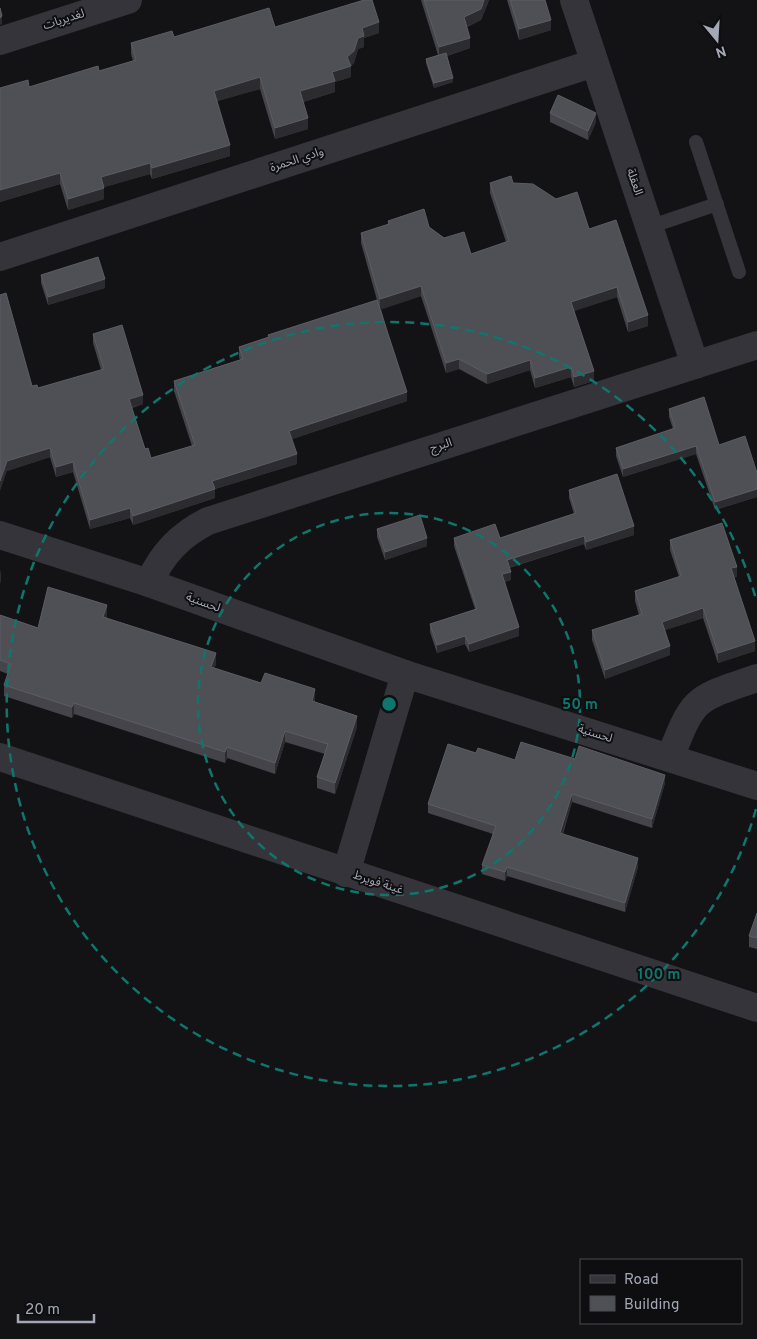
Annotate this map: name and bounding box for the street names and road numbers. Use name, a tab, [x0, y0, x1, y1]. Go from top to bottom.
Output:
street label: لغديريات	[41, 6, 87, 34]
street label: وادي الحمرة	[268, 144, 326, 177]
street label: العقلة	[622, 166, 646, 198]
street label: البرج	[428, 435, 454, 457]
street label: لحسنية	[184, 589, 222, 617]
street label: لحسنية	[576, 721, 614, 747]
street label: غينة فويرط	[351, 867, 405, 899]

